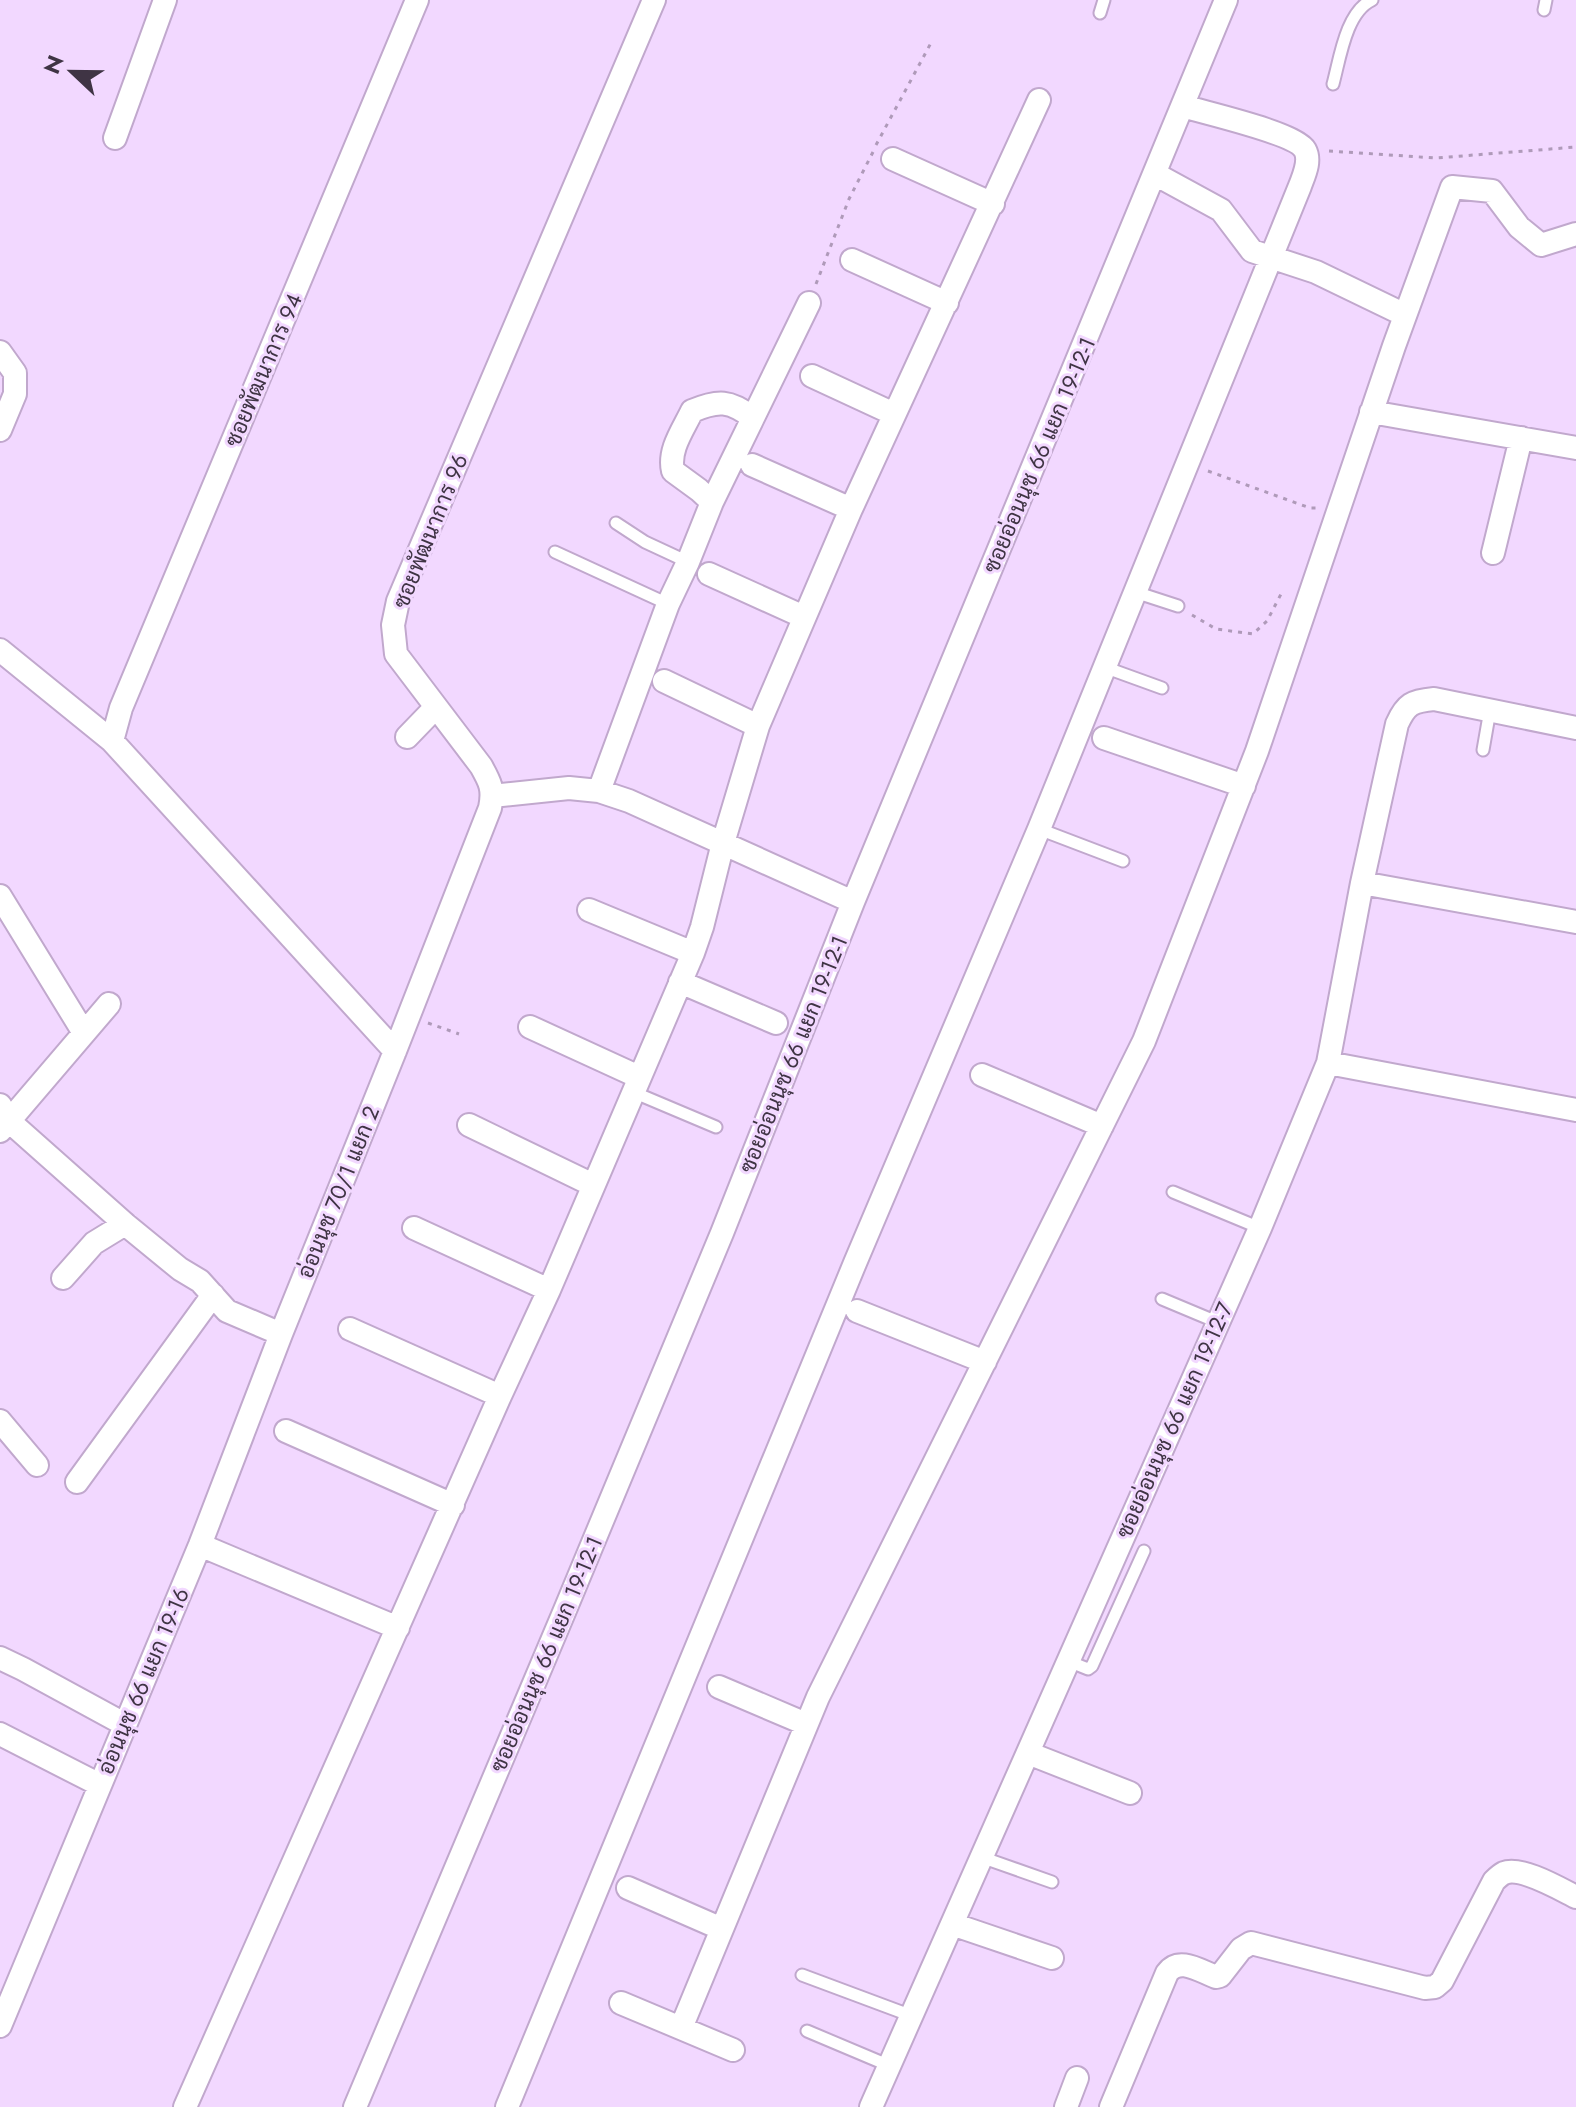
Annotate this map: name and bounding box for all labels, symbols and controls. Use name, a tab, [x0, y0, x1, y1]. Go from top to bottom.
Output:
north arrow	[32, 32, 112, 112]
text: N	[35, 50, 72, 79]
street label: ซอยพัฒนาการ 94	[216, 288, 310, 452]
street label: ซอยอ่อนนุช 66 แยก 19-12-1	[975, 332, 1103, 578]
street label: ซอยพัฒนาการ 96	[384, 449, 476, 613]
street label: ซอยอ่อนนุช 66 แยก 19-12-1	[731, 930, 855, 1178]
street label: อ่อนนุช 70/1 แยก 2	[289, 1101, 387, 1283]
street label: ซอยอ่อนนุช 66 แยก 19-12-7	[1107, 1297, 1241, 1543]
street label: ซอยอ่อนนุช 66 แยก 19-12-1	[482, 1531, 610, 1777]
street label: อ่อนนุช 66 แยก 19-16	[89, 1583, 197, 1779]

